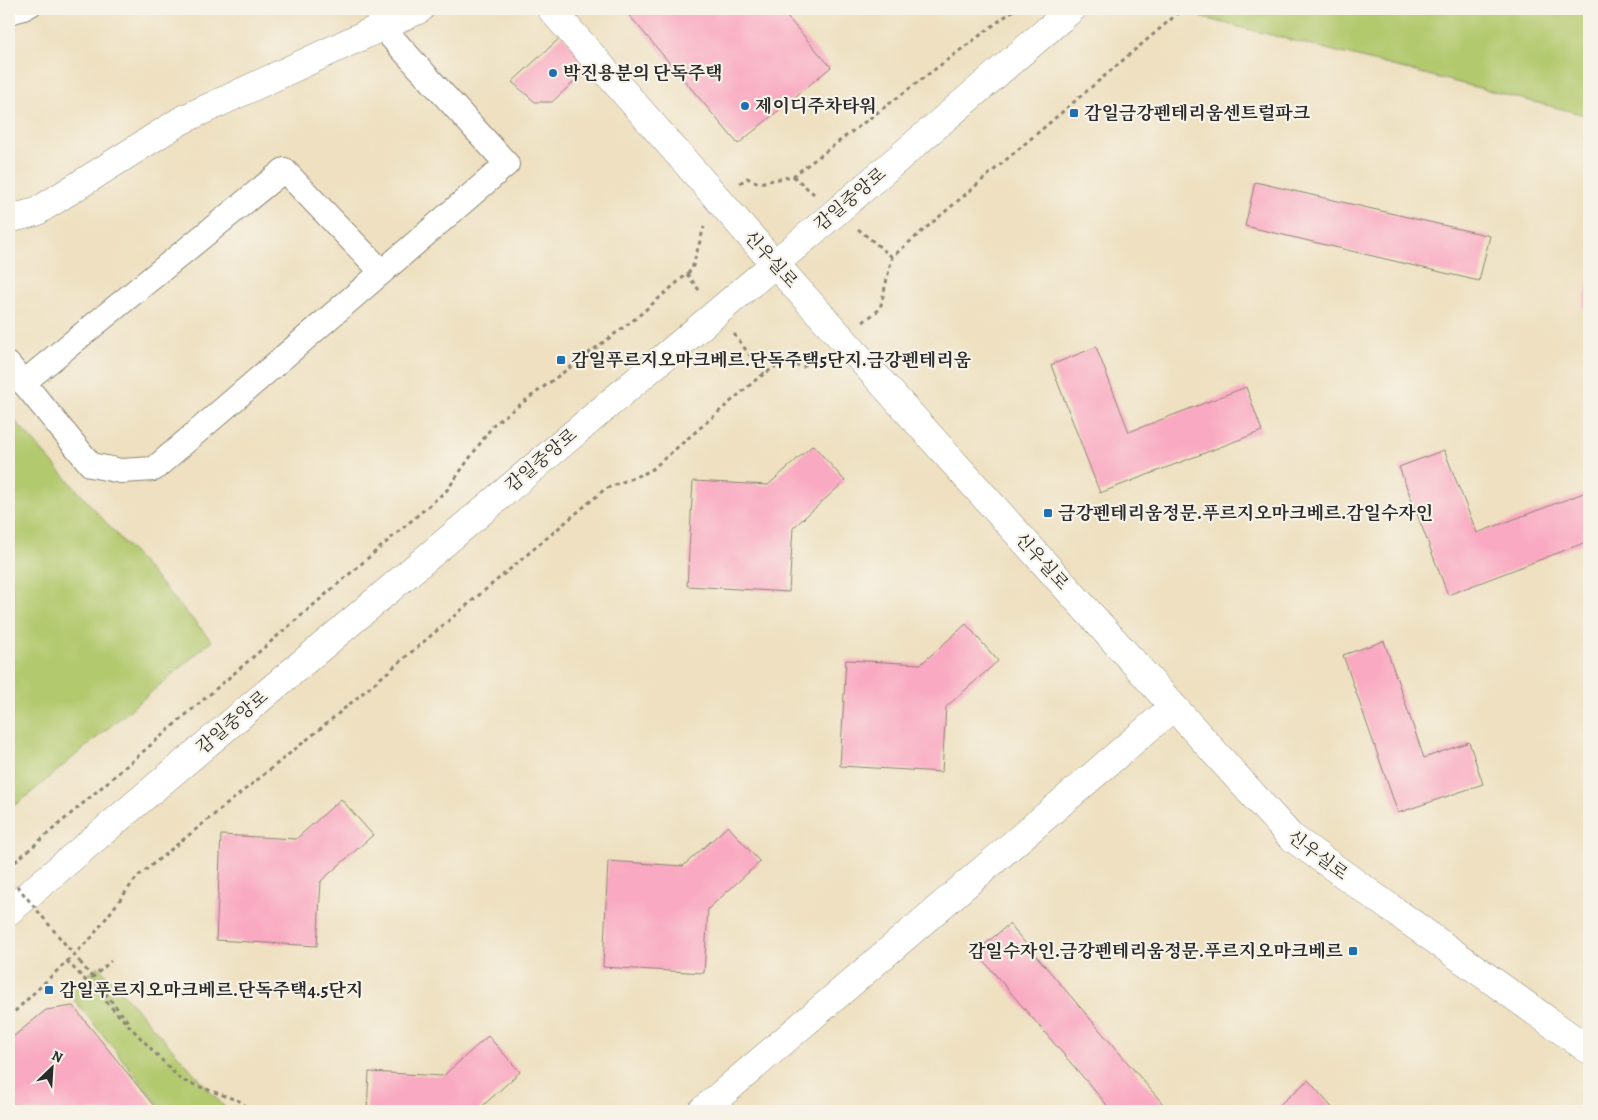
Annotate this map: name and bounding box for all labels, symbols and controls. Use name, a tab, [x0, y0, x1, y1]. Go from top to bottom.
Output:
place label: 박진용분의 단독주택	[563, 61, 723, 85]
marker: 박진용분의 단독주택	[547, 67, 559, 79]
place label: 제이디주차타워	[755, 94, 877, 118]
marker: 제이디주차타워	[739, 100, 751, 112]
place label: 감일금강펜테리움센트럴파크	[1084, 101, 1311, 125]
marker: 감일금강펜테리움센트럴파크	[1068, 107, 1080, 119]
street label: 감일중앙로	[809, 162, 891, 236]
street label: 신우실로	[739, 225, 803, 293]
place label: 감일푸르지오마크베르.단독주택5단지.금강펜테리움	[571, 348, 972, 372]
marker: 감일푸르지오마크베르.단독주택5단지.금강펜테리움	[555, 354, 567, 366]
street label: 감일중앙로	[500, 423, 582, 497]
place label: 금강펜테리움정문.푸르지오마크베르.감일수자인	[1058, 501, 1433, 525]
marker: 금강펜테리움정문.푸르지오마크베르.감일수자인	[1042, 507, 1054, 519]
street label: 신우실로	[1010, 527, 1074, 595]
street label: 감일중앙로	[191, 685, 273, 759]
street label: 신우실로	[1283, 824, 1353, 886]
place label: 감일수자인.금강펜테리움정문.푸르지오마크베르	[968, 939, 1344, 963]
marker: 감일수자인.금강펜테리움정문.푸르지오마크베르	[1347, 945, 1359, 957]
place label: 감일푸르지오마크베르.단독주택4.5단지	[59, 978, 363, 1002]
marker: 감일푸르지오마크베르.단독주택4.5단지	[43, 984, 55, 996]
north arrow	[28, 1042, 78, 1092]
text: N	[49, 1046, 66, 1067]

